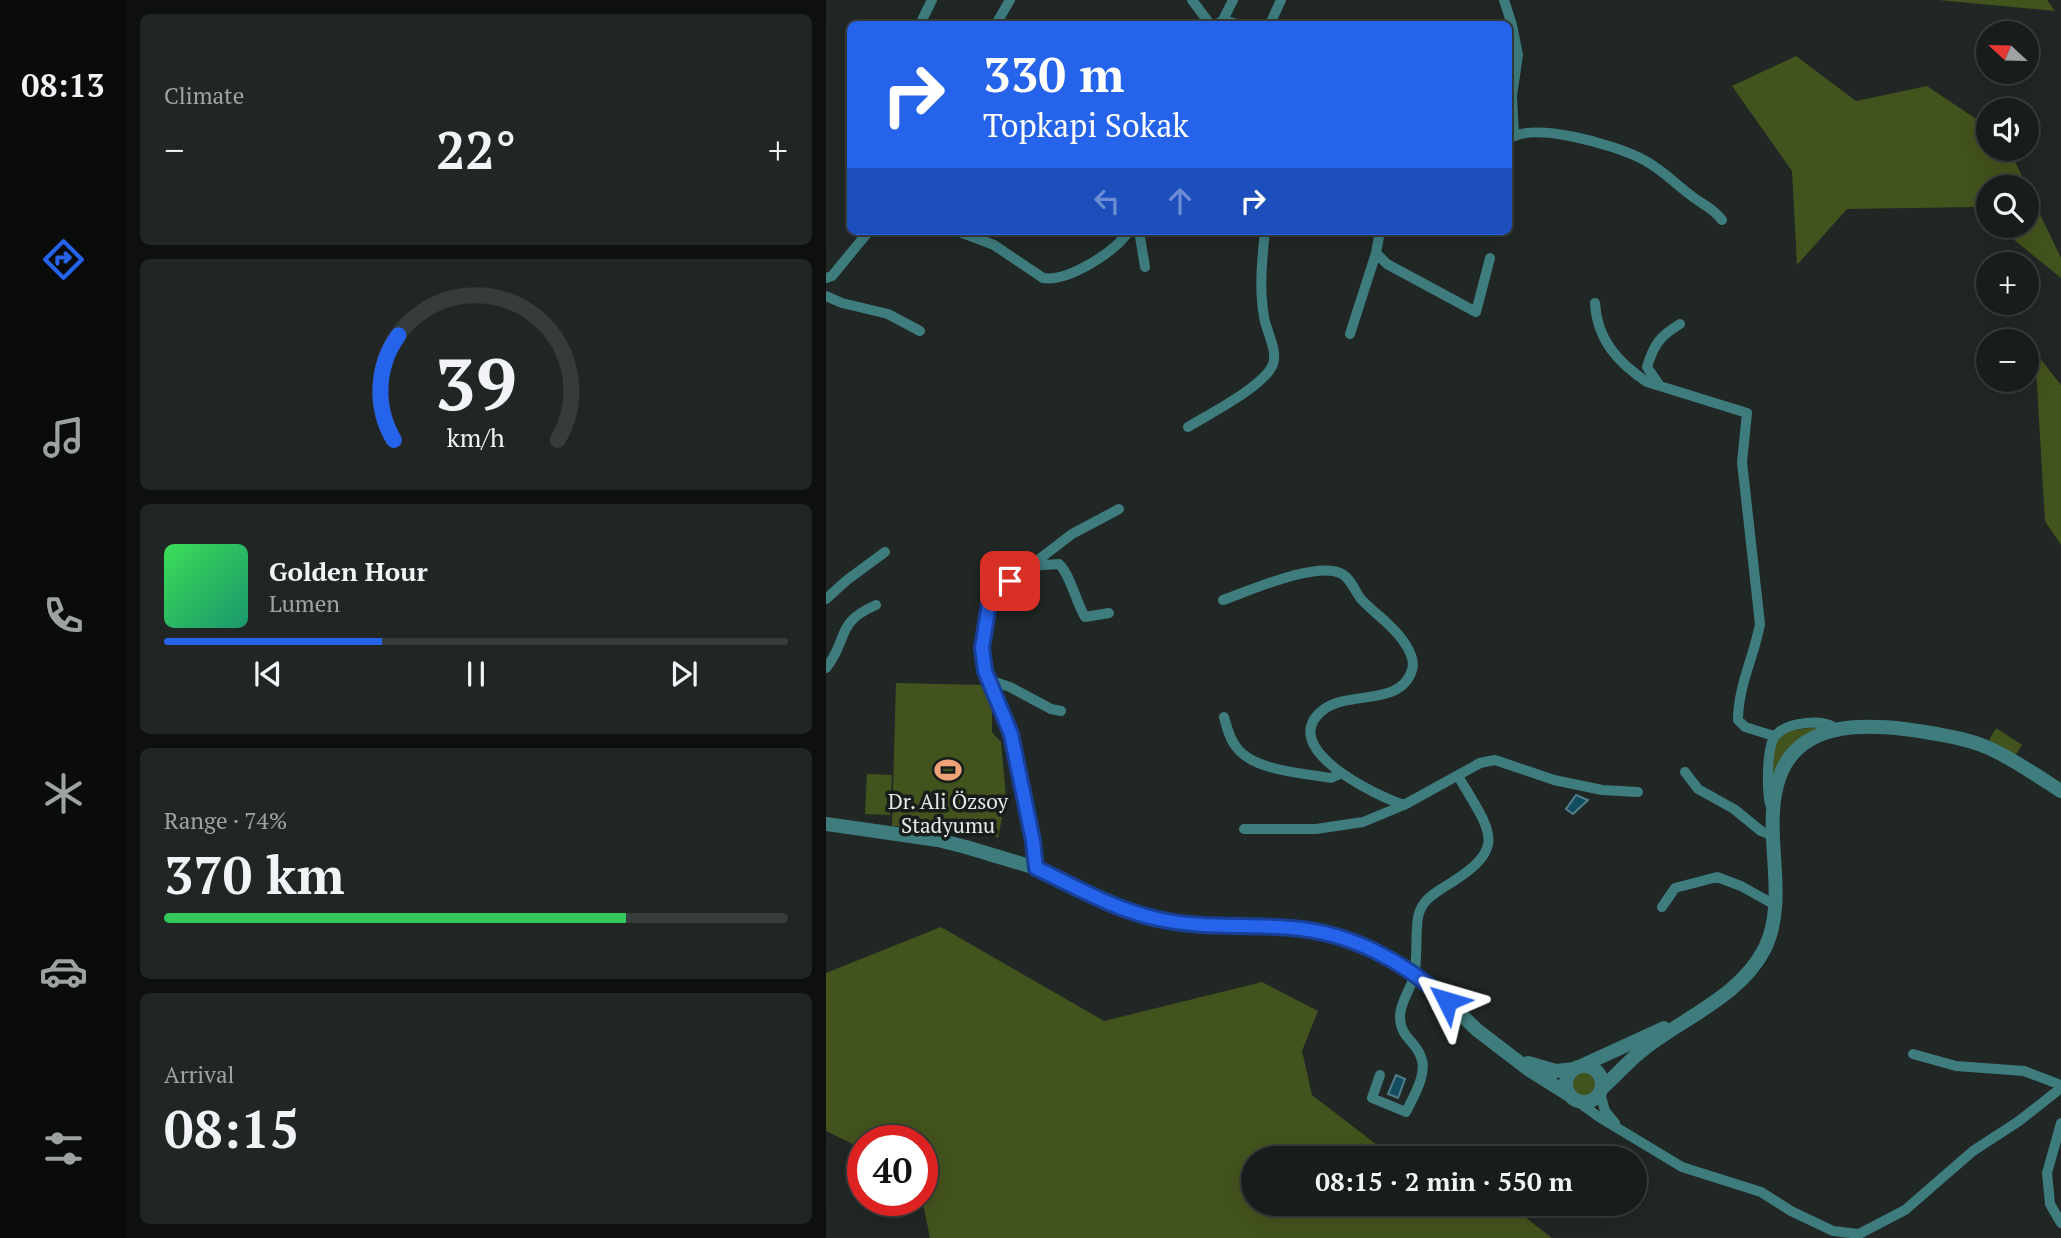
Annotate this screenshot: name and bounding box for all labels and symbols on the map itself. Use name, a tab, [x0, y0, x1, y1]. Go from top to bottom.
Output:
north arrow	[1976, 21, 2039, 84]
pin	[980, 551, 1040, 611]
sports icon: Dr. Ali Özsoy Stadyumu	[933, 755, 963, 785]
place label: Dr. Ali Özsoy Stadyumu	[888, 787, 1009, 839]
position arrow	[1410, 964, 1484, 1038]
speed limit sign: 40	[847, 1125, 938, 1216]

